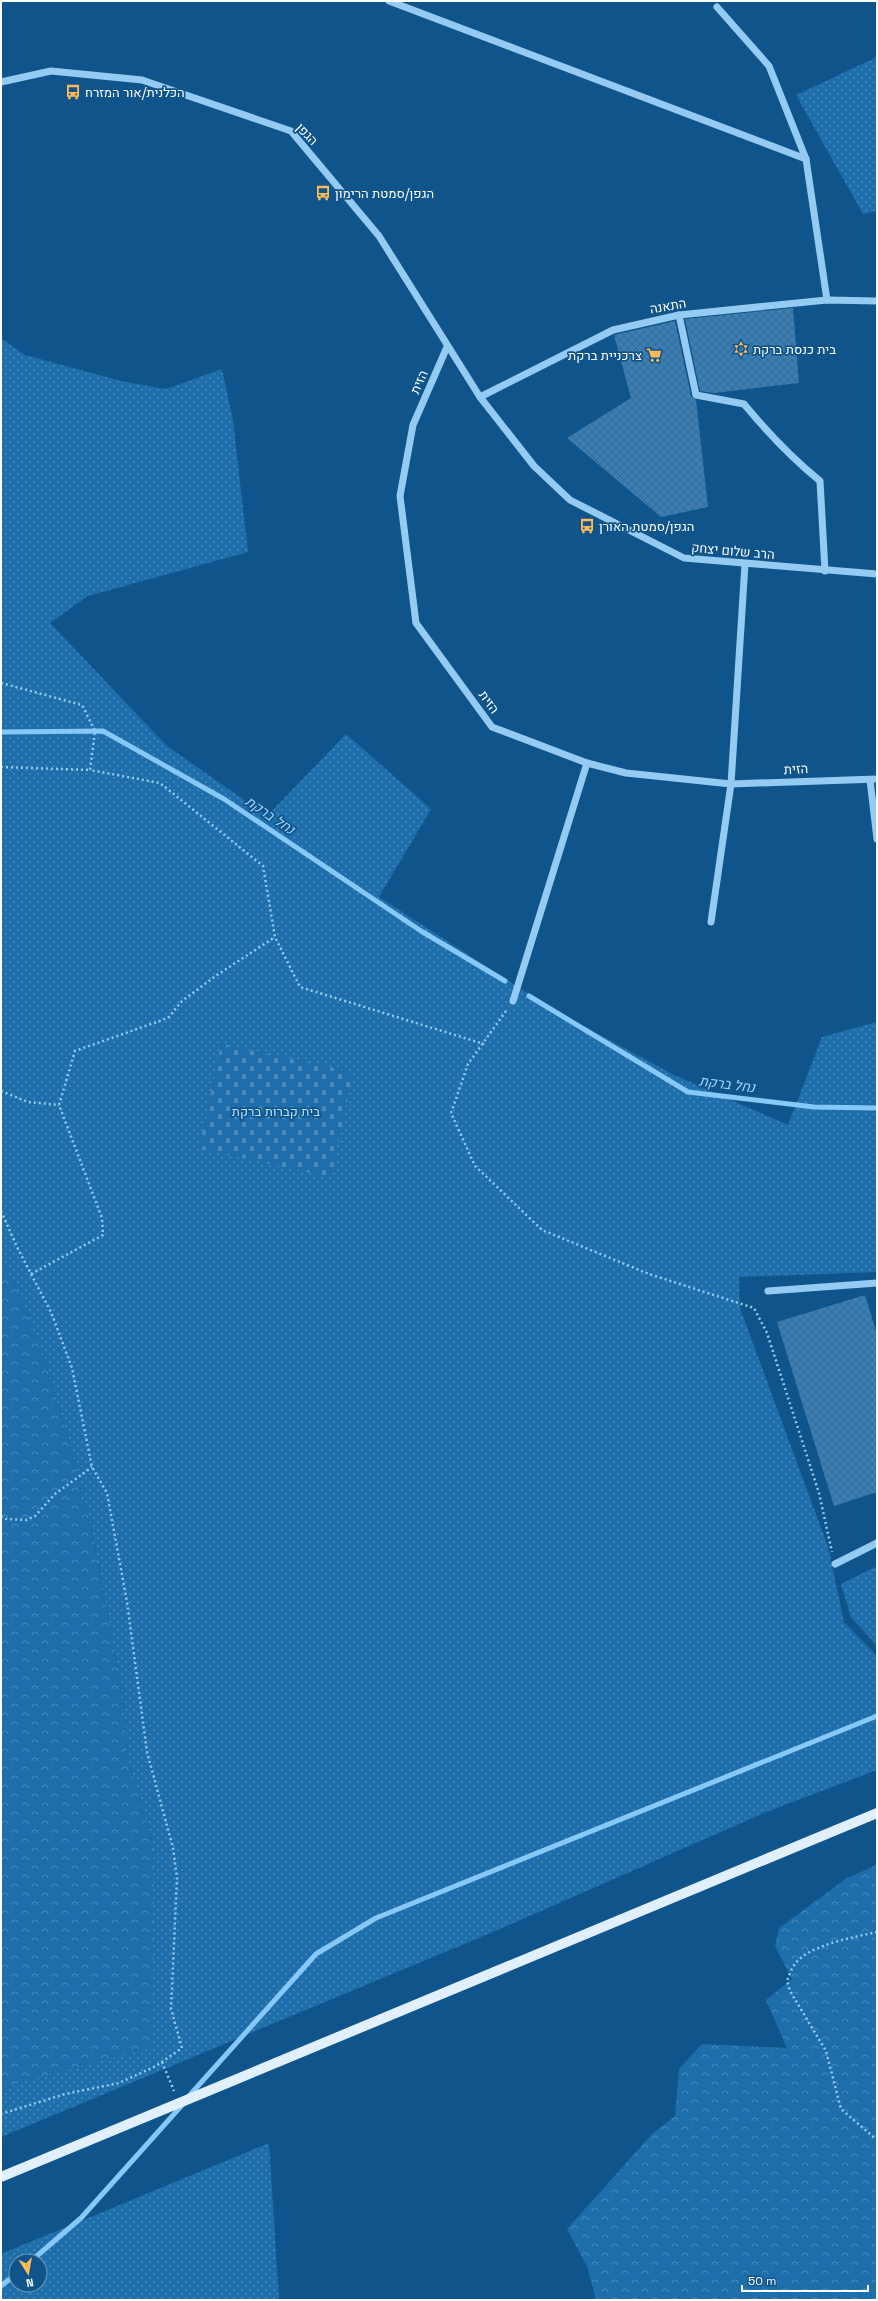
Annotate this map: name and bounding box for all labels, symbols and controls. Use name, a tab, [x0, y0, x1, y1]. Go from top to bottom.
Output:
bus stop icon: הכלנית/אור המזרח	[64, 83, 82, 101]
place label: הכלנית/אור המזרח	[85, 84, 185, 101]
street label: הגפן	[292, 119, 322, 149]
bus stop icon: הגפן/סמטת הרימון	[314, 184, 332, 202]
place label: הגפן/סמטת הרימון	[335, 185, 434, 202]
street label: התאנה	[649, 294, 687, 318]
synagogue icon: בית כנסת ברקת	[732, 340, 750, 358]
place label: בית כנסת ברקת	[753, 341, 836, 358]
supermarket icon: צרכניית ברקת	[645, 346, 663, 364]
place label: צרכניית ברקת	[568, 347, 642, 364]
street label: הזית	[406, 367, 432, 397]
bus stop icon: הגפן/סמטת האורן	[578, 517, 596, 535]
place label: הגפן/סמטת האורן	[599, 518, 694, 535]
street label: הרב שלום יצחק	[691, 539, 775, 563]
street label: הזית	[475, 687, 503, 717]
street label: הזית	[783, 760, 809, 778]
water label: נחל ברקת	[242, 792, 299, 839]
water label: נחל ברקת	[698, 1072, 757, 1096]
park label: בית קברות ברקת	[232, 1103, 320, 1120]
north arrow	[8, 2253, 48, 2293]
scale bar	[742, 2267, 868, 2293]
text: 50 m	[748, 2273, 776, 2289]
text: N	[25, 2275, 35, 2290]

